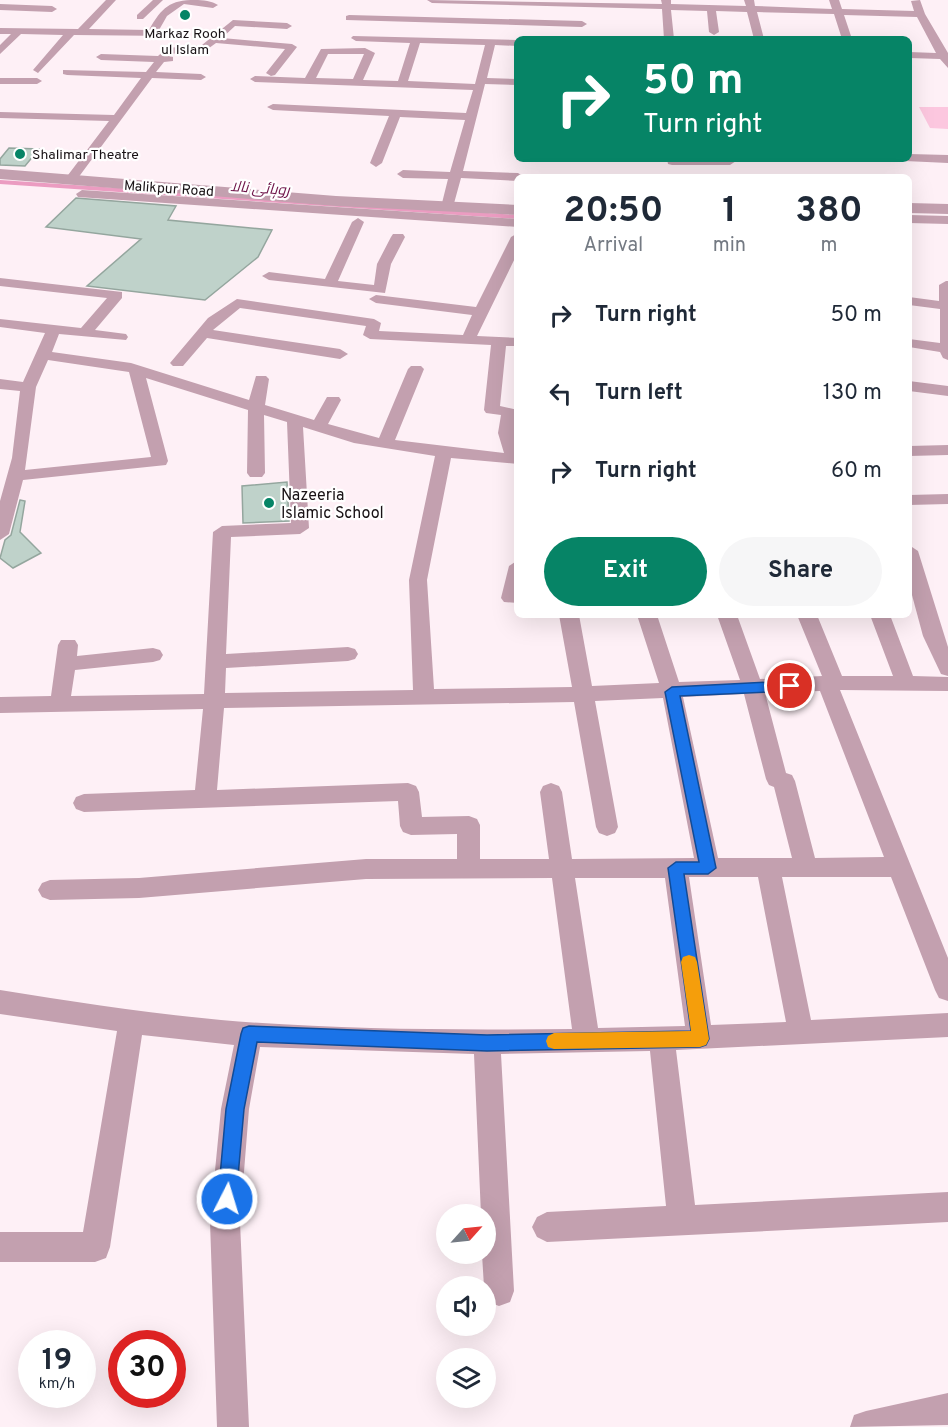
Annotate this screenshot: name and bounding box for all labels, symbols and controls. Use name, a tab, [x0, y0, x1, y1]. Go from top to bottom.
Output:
marker: Markaz Rooh ul Islam	[178, 8, 192, 22]
place label: Markaz Rooh ul Islam	[144, 26, 226, 59]
text: 50 m	[643, 56, 744, 109]
icon: right	[544, 60, 622, 138]
text: Turn right	[643, 108, 762, 142]
marker: Shalimar Theatre	[13, 147, 27, 161]
place label: Shalimar Theatre	[32, 147, 139, 164]
street label: Malikpur Road	[123, 178, 214, 201]
water label: روہائی نالا	[230, 178, 291, 201]
text: 20:50	[563, 189, 663, 235]
text: 1	[722, 189, 737, 235]
text: 380	[795, 189, 863, 235]
text: Arrival	[584, 233, 643, 259]
text: min	[713, 233, 746, 259]
text: m	[820, 233, 837, 259]
icon: right	[544, 299, 577, 332]
text: Turn right	[595, 302, 697, 329]
text: 50 m	[830, 302, 882, 329]
icon: left	[544, 377, 577, 410]
text: Turn left	[595, 380, 683, 407]
text: 130 m	[823, 380, 882, 407]
icon: right	[544, 455, 577, 488]
text: Turn right	[595, 458, 697, 485]
text: 60 m	[831, 458, 882, 485]
place label: Nazeeria Islamic School	[281, 486, 384, 524]
marker: Nazeeria Islamic School	[262, 496, 276, 510]
button: Exit	[544, 537, 707, 606]
button: Share	[719, 537, 882, 606]
pin	[764, 660, 815, 711]
icon: arrive	[773, 669, 806, 702]
position arrow	[195, 1167, 259, 1231]
north arrow	[436, 1204, 496, 1264]
map controls	[436, 1204, 496, 1408]
button: sound	[436, 1276, 496, 1336]
speed limit sign: 30	[108, 1330, 186, 1408]
text: 19	[42, 1343, 72, 1380]
button: layers	[436, 1348, 496, 1408]
text: km/h	[39, 1375, 75, 1394]

